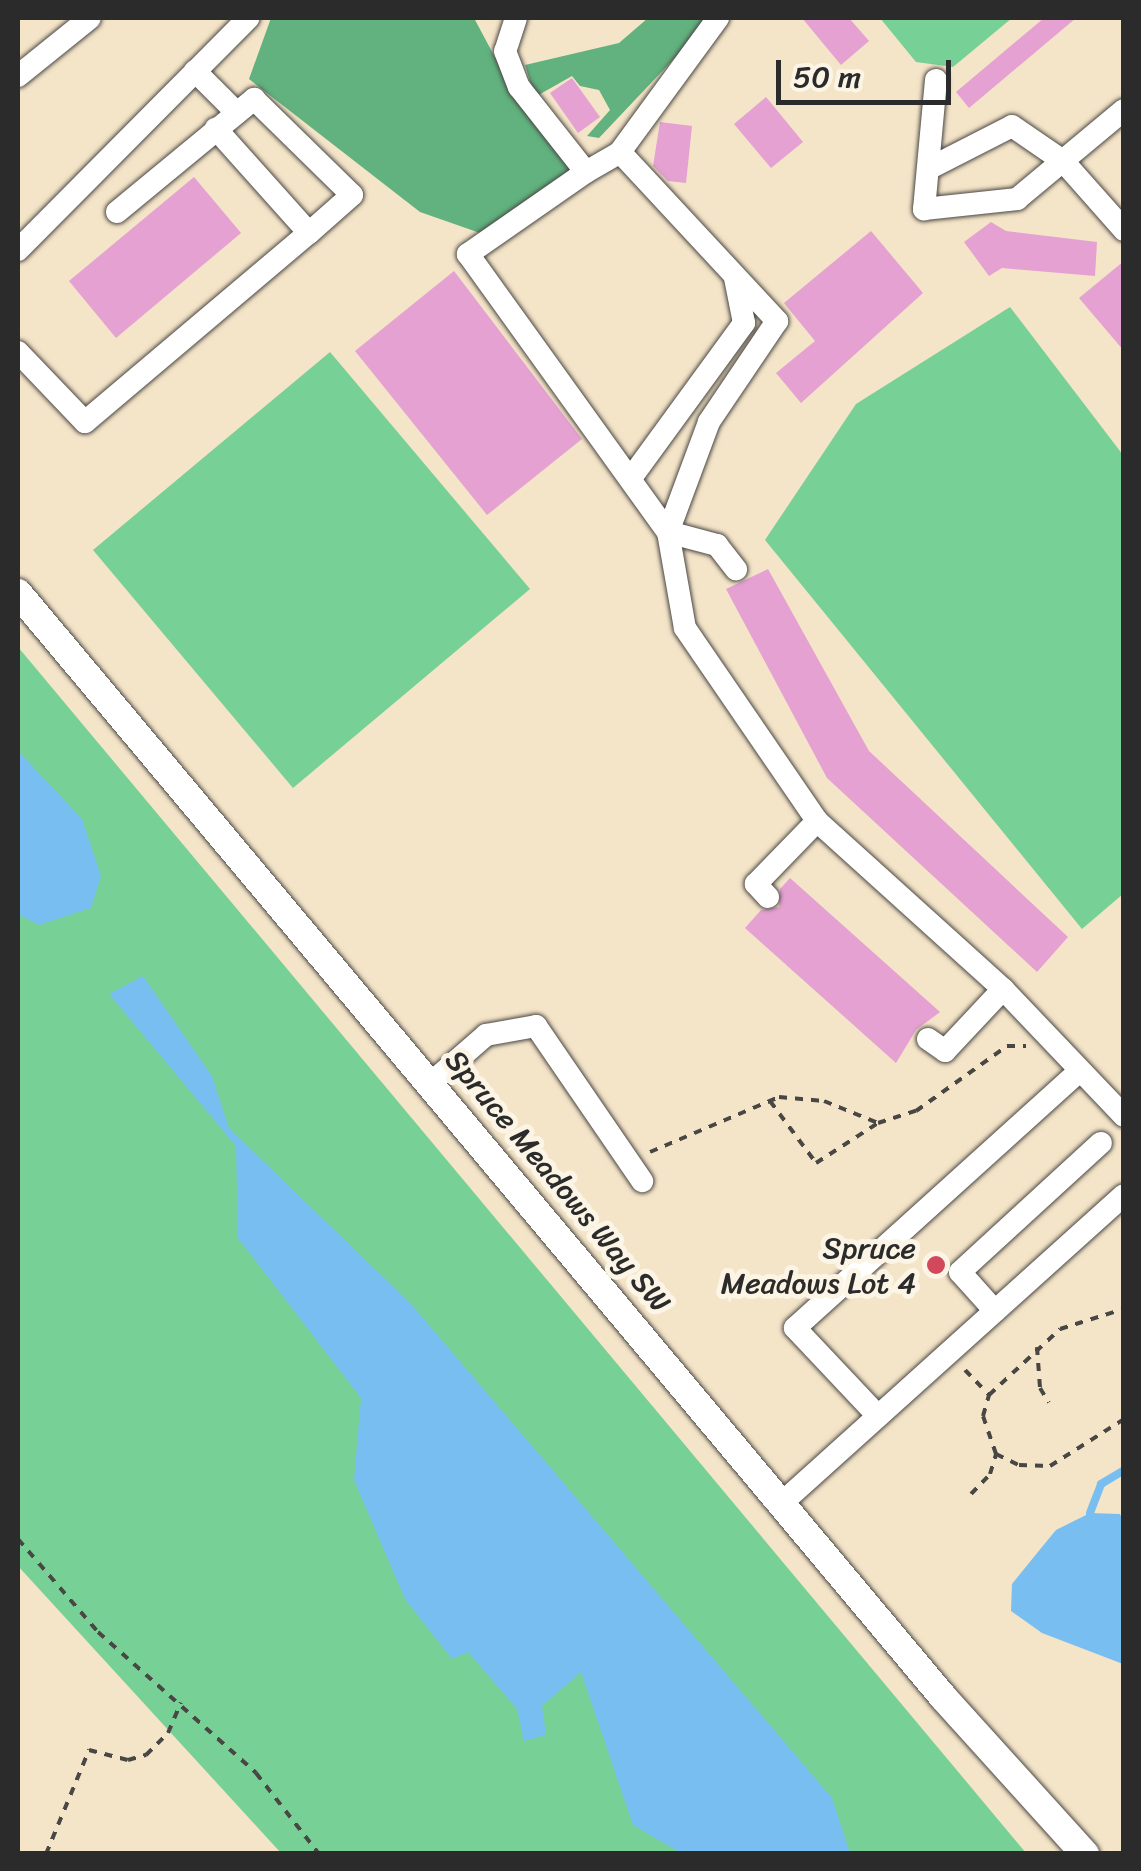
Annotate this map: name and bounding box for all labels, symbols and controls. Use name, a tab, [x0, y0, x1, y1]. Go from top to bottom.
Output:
scale bar	[781, 40, 956, 102]
text: 50 m	[793, 50, 861, 104]
street label: Spruce Meadows Way SW	[438, 1042, 678, 1320]
place label: Spruce Meadows Lot 4	[721, 1230, 916, 1300]
marker: Spruce Meadows Lot 4	[925, 1254, 947, 1276]

